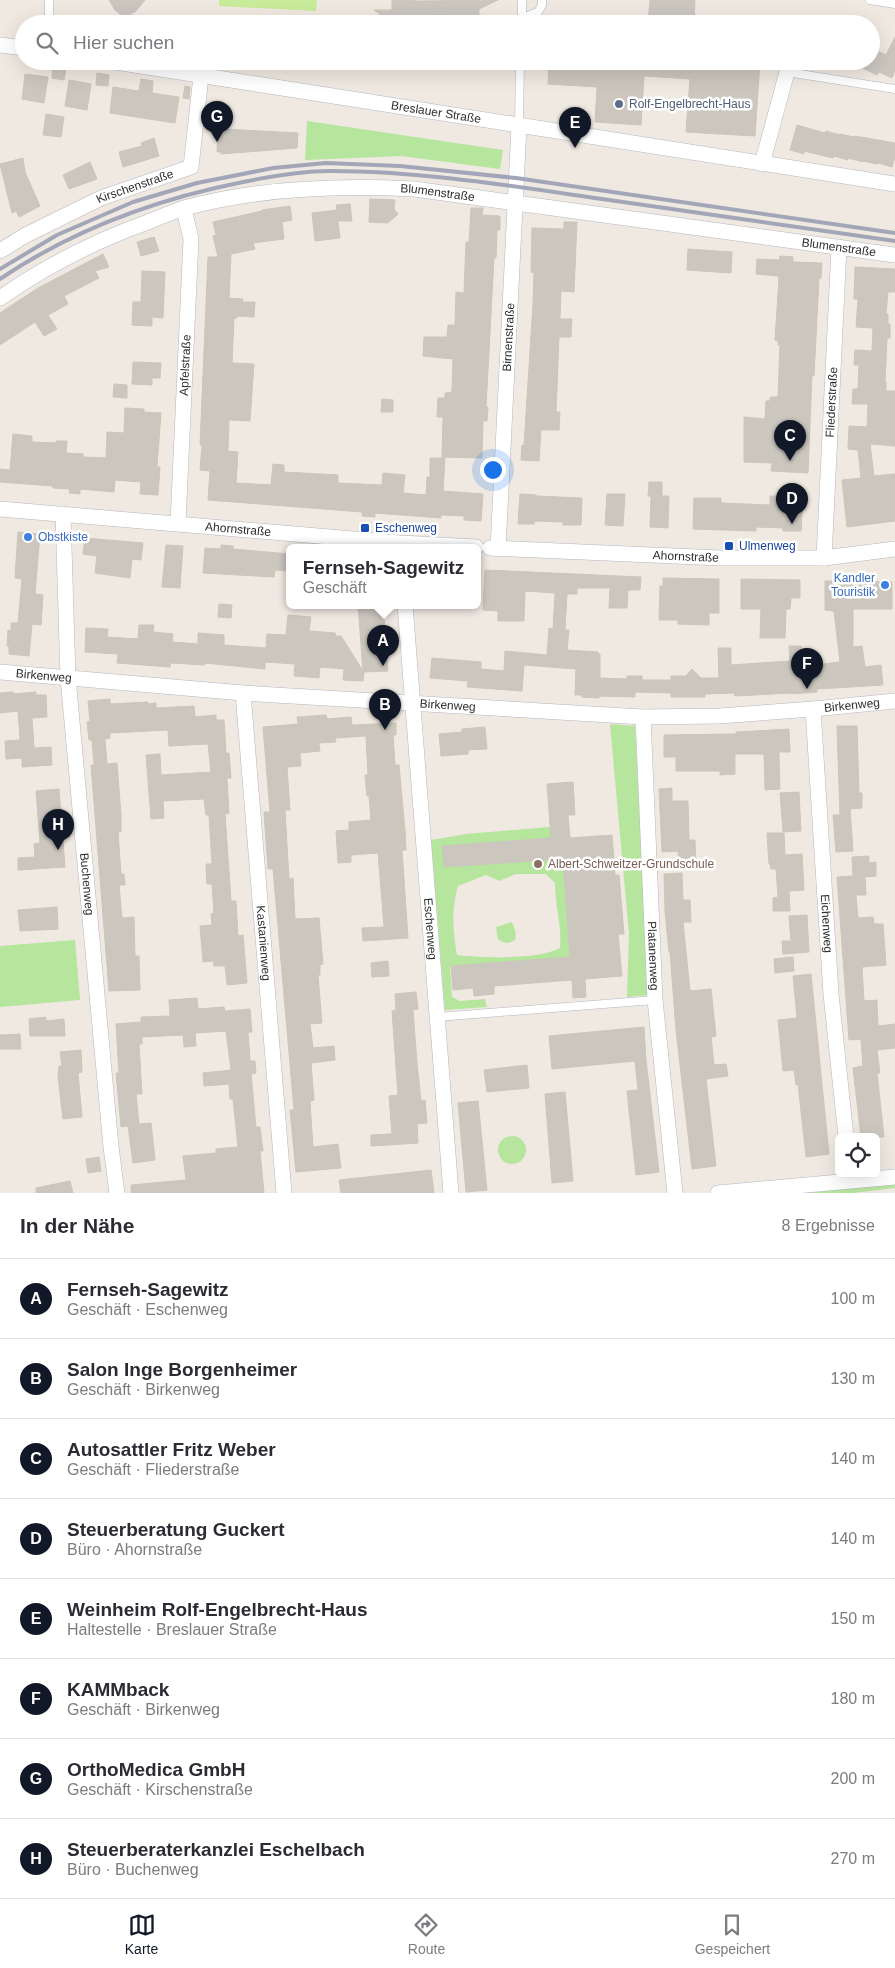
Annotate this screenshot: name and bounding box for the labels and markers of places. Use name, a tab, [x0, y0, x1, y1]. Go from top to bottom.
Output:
place label: Rolf-Engelbrecht-Haus	[629, 97, 750, 111]
marker: Rolf-Engelbrecht-Haus	[613, 98, 625, 110]
pin: G	[201, 101, 233, 142]
pin: E	[559, 107, 591, 148]
pin: C	[774, 420, 806, 461]
pin: D	[776, 483, 808, 524]
place label: Eschenweg	[375, 521, 437, 535]
marker: Eschenweg	[359, 522, 371, 534]
place label: Obstkiste	[38, 530, 88, 544]
marker: Obstkiste	[22, 531, 34, 543]
place label: Ulmenweg	[739, 539, 796, 553]
marker: Ulmenweg	[723, 540, 735, 552]
place label: Kandler Touristik	[831, 571, 876, 599]
marker: Kandler Touristik	[879, 579, 891, 591]
pin: A	[367, 625, 399, 666]
pin: F	[791, 648, 823, 689]
pin: B	[369, 689, 401, 730]
pin: H	[42, 809, 74, 850]
place label: Albert-Schweitzer-Grundschule	[548, 857, 714, 871]
marker: Albert-Schweitzer-Grundschule	[532, 858, 544, 870]

